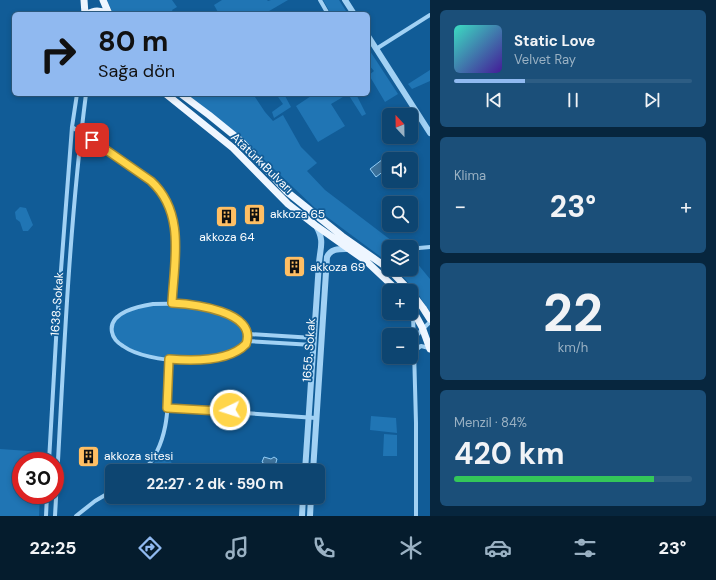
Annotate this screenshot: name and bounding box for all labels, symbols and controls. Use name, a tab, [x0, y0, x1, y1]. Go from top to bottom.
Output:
text: 80 m	[98, 23, 168, 60]
icon: right	[32, 28, 84, 80]
text: Static Love	[514, 31, 595, 51]
text: Velvet Ray	[514, 51, 576, 68]
text: Sağa dön	[98, 59, 175, 83]
icon: previous	[483, 89, 505, 111]
icon: pause	[562, 89, 584, 111]
icon: next	[641, 89, 663, 111]
north arrow	[382, 108, 418, 144]
map controls	[382, 108, 418, 364]
pin	[75, 123, 109, 157]
icon: arrive	[81, 129, 103, 151]
street label: Atatürk Bulvarı	[228, 129, 296, 197]
button: sound	[382, 152, 418, 188]
text: Klima	[454, 167, 486, 184]
text: 23°	[550, 187, 596, 226]
text: −	[454, 192, 466, 221]
text: +	[680, 192, 692, 221]
button: search	[382, 196, 418, 232]
building icon: akkoza 65	[241, 201, 267, 227]
building icon: akkoza 64	[214, 203, 240, 229]
place label: akkoza 65	[270, 206, 325, 222]
place label: akkoza 64	[199, 229, 255, 245]
button: layers	[382, 240, 418, 276]
building icon: akkoza 69	[281, 254, 307, 280]
place label: akkoza 69	[310, 259, 365, 275]
street label: 1638. Sokak	[47, 272, 67, 336]
text: 22	[543, 279, 603, 347]
button: +	[382, 284, 418, 320]
street label: 1655. Sokak	[299, 318, 319, 382]
button: −	[382, 328, 418, 364]
text: km/h	[558, 339, 588, 356]
position arrow	[209, 389, 251, 431]
text: Menzil · 84%	[454, 414, 527, 431]
text: 420 km	[454, 434, 564, 473]
building icon: akkoza sitesi	[75, 443, 101, 469]
place label: akkoza sitesi	[104, 448, 173, 464]
speed limit sign: 30	[12, 452, 64, 504]
text: 22:27 · 2 dk · 590 m	[147, 474, 283, 494]
icon: directions	[136, 534, 164, 562]
icon: music	[223, 534, 251, 562]
icon: phone	[310, 534, 338, 562]
icon: climate	[397, 534, 425, 562]
icon: car	[484, 534, 512, 562]
icon: filters	[571, 534, 599, 562]
text: 22:25	[30, 536, 77, 560]
text: 23°	[659, 536, 686, 560]

